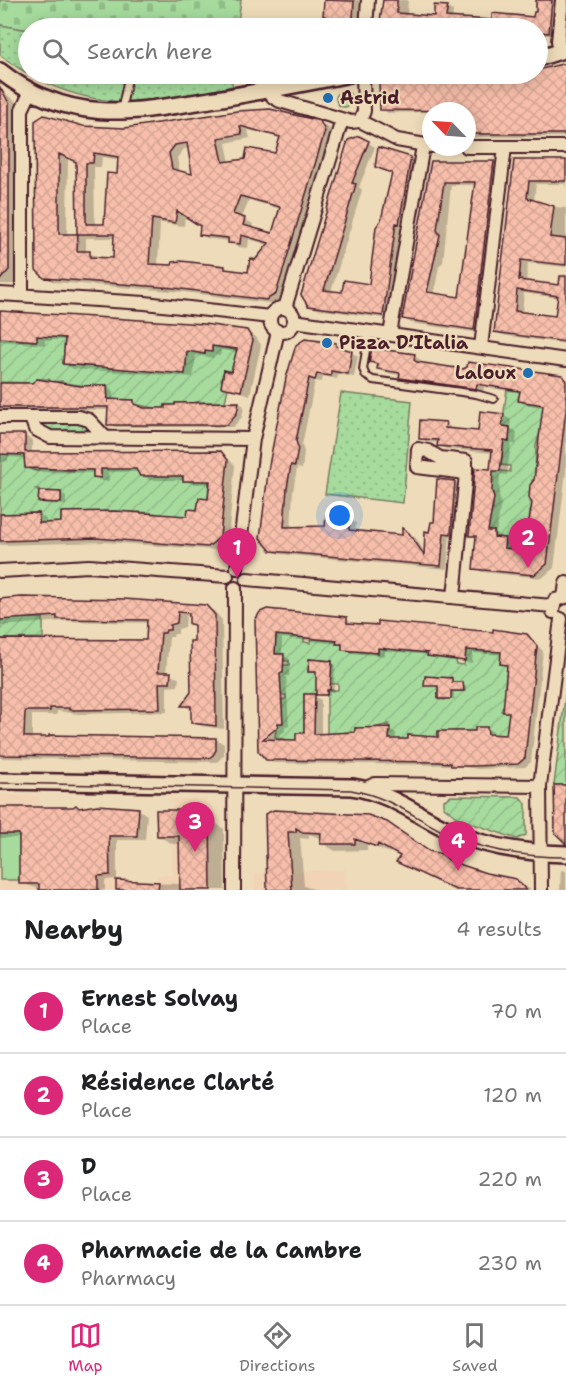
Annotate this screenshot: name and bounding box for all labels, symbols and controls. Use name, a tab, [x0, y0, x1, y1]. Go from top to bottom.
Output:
search box	[18, 18, 548, 84]
icon: search	[39, 35, 72, 68]
text: Search here	[87, 37, 213, 66]
place label: Astrid	[340, 86, 400, 110]
marker: Astrid	[321, 91, 335, 105]
north arrow	[422, 102, 476, 156]
place label: Pizza D’Italia	[339, 331, 469, 355]
marker: Pizza D’Italia	[320, 336, 334, 350]
place label: Laloux	[455, 361, 516, 385]
marker: Laloux	[521, 366, 535, 380]
your location	[325, 501, 354, 530]
pin: 2	[508, 518, 548, 568]
pin: 1	[218, 528, 256, 578]
pin: 3	[176, 802, 214, 852]
pin: 4	[438, 822, 478, 871]
text: Nearby	[24, 912, 123, 947]
text: 4 results	[456, 916, 542, 942]
text: Ernest Solvay	[81, 984, 238, 1013]
text: 1	[39, 998, 48, 1024]
text: 70 m	[490, 998, 542, 1024]
text: Place	[81, 1013, 132, 1039]
text: Résidence Clarté	[81, 1068, 274, 1097]
text: 2	[37, 1082, 51, 1108]
text: 120 m	[483, 1082, 542, 1108]
text: Place	[81, 1097, 132, 1123]
text: D	[81, 1152, 97, 1181]
text: 3	[37, 1166, 51, 1192]
text: 220 m	[478, 1166, 542, 1192]
text: Place	[81, 1181, 132, 1207]
text: Pharmacie de la Cambre	[81, 1236, 362, 1265]
text: 4	[37, 1250, 51, 1276]
text: 230 m	[477, 1250, 542, 1276]
text: Pharmacy	[81, 1265, 176, 1291]
tab: Map	[68, 1319, 103, 1376]
tab: Directions	[239, 1319, 316, 1376]
tab: Saved	[452, 1319, 498, 1376]

